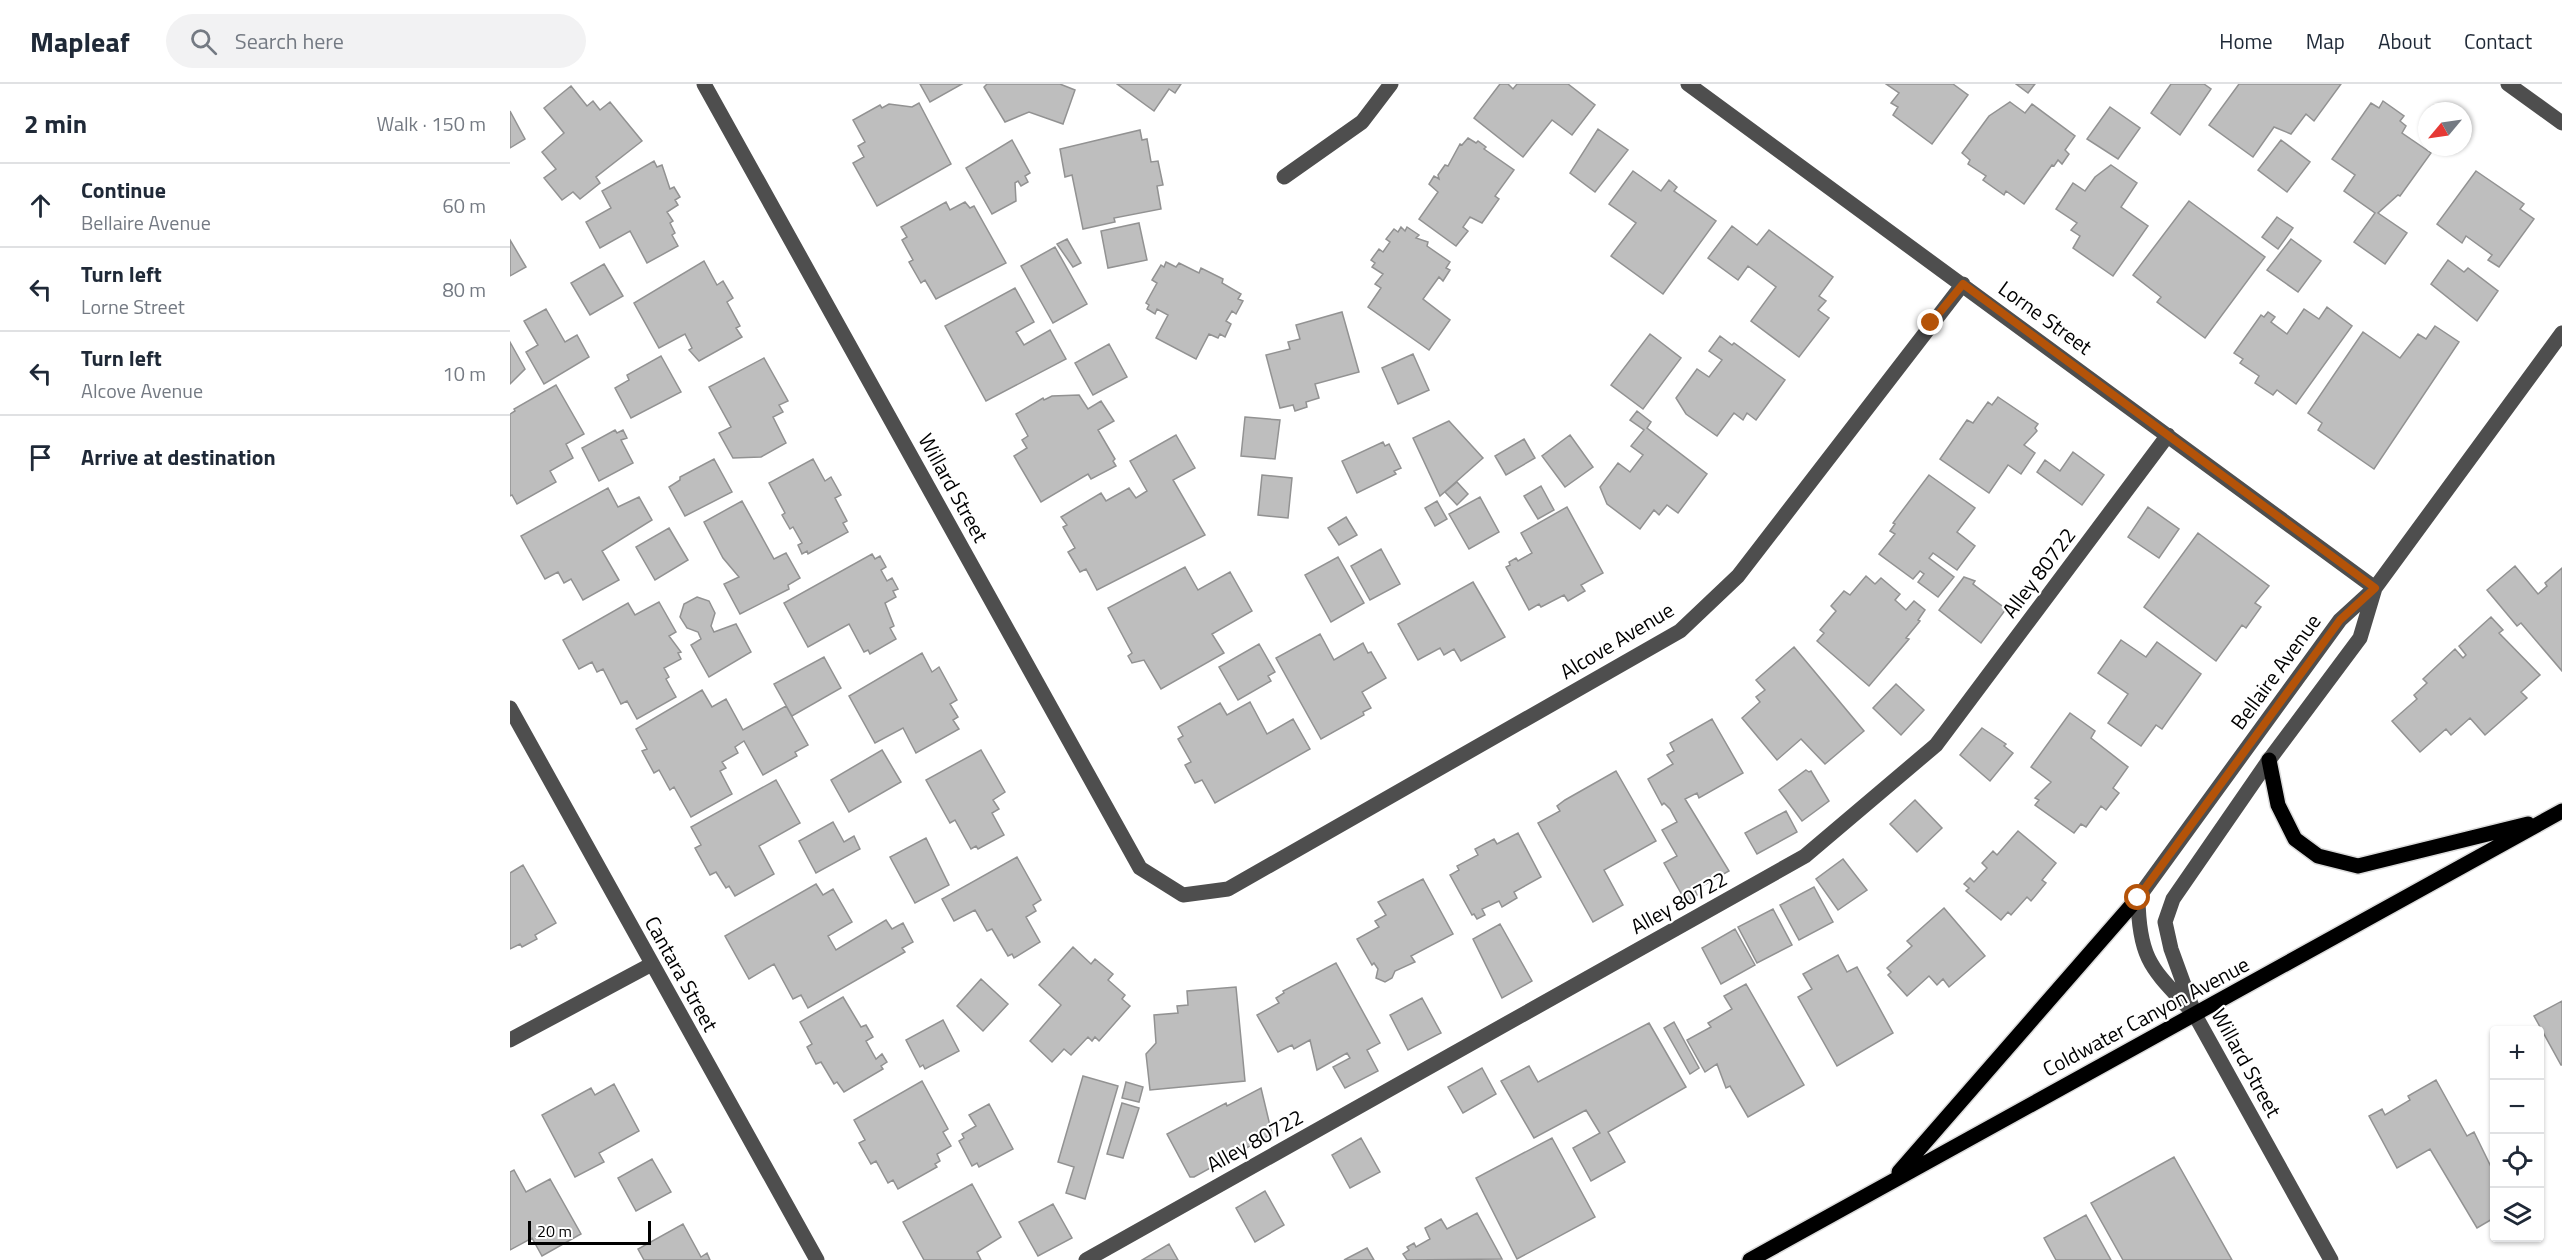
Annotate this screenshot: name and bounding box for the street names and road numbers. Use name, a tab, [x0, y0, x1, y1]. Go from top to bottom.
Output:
street label: Lorne Street	[1992, 272, 2100, 363]
street label: Willard Street	[911, 427, 997, 548]
street label: Alley 80722	[1993, 520, 2083, 624]
street label: Alcove Avenue	[1553, 593, 1680, 687]
street label: Bellaire Avenue	[2222, 607, 2328, 736]
street label: Alley 80722	[1624, 862, 1733, 942]
street label: Cantara Street	[637, 910, 727, 1038]
street label: Coldwater Canyon Avenue	[2036, 948, 2255, 1084]
street label: Willard Street	[2204, 1002, 2290, 1123]
street label: Alley 80722	[1200, 1100, 1309, 1180]

